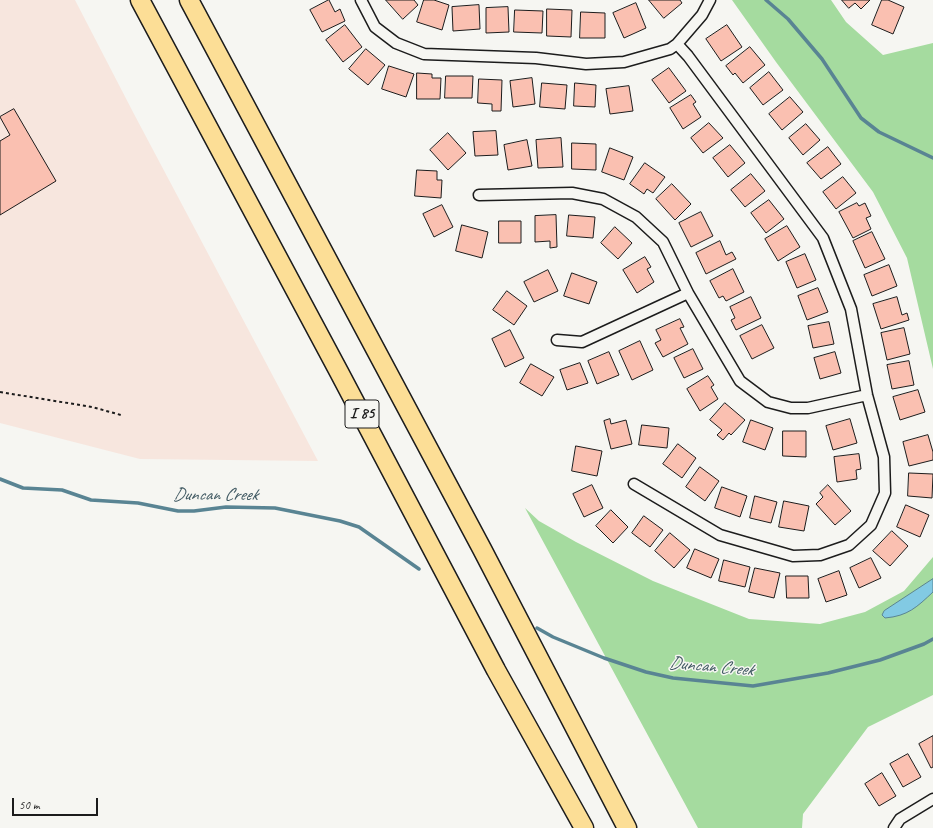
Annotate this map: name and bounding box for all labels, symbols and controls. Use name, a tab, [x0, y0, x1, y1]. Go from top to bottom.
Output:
road number: I 85	[345, 400, 379, 428]
water label: Duncan Creek	[173, 484, 257, 506]
water label: Duncan Creek	[668, 653, 754, 681]
scale bar	[14, 790, 100, 816]
text: 50 m	[19, 797, 39, 813]

